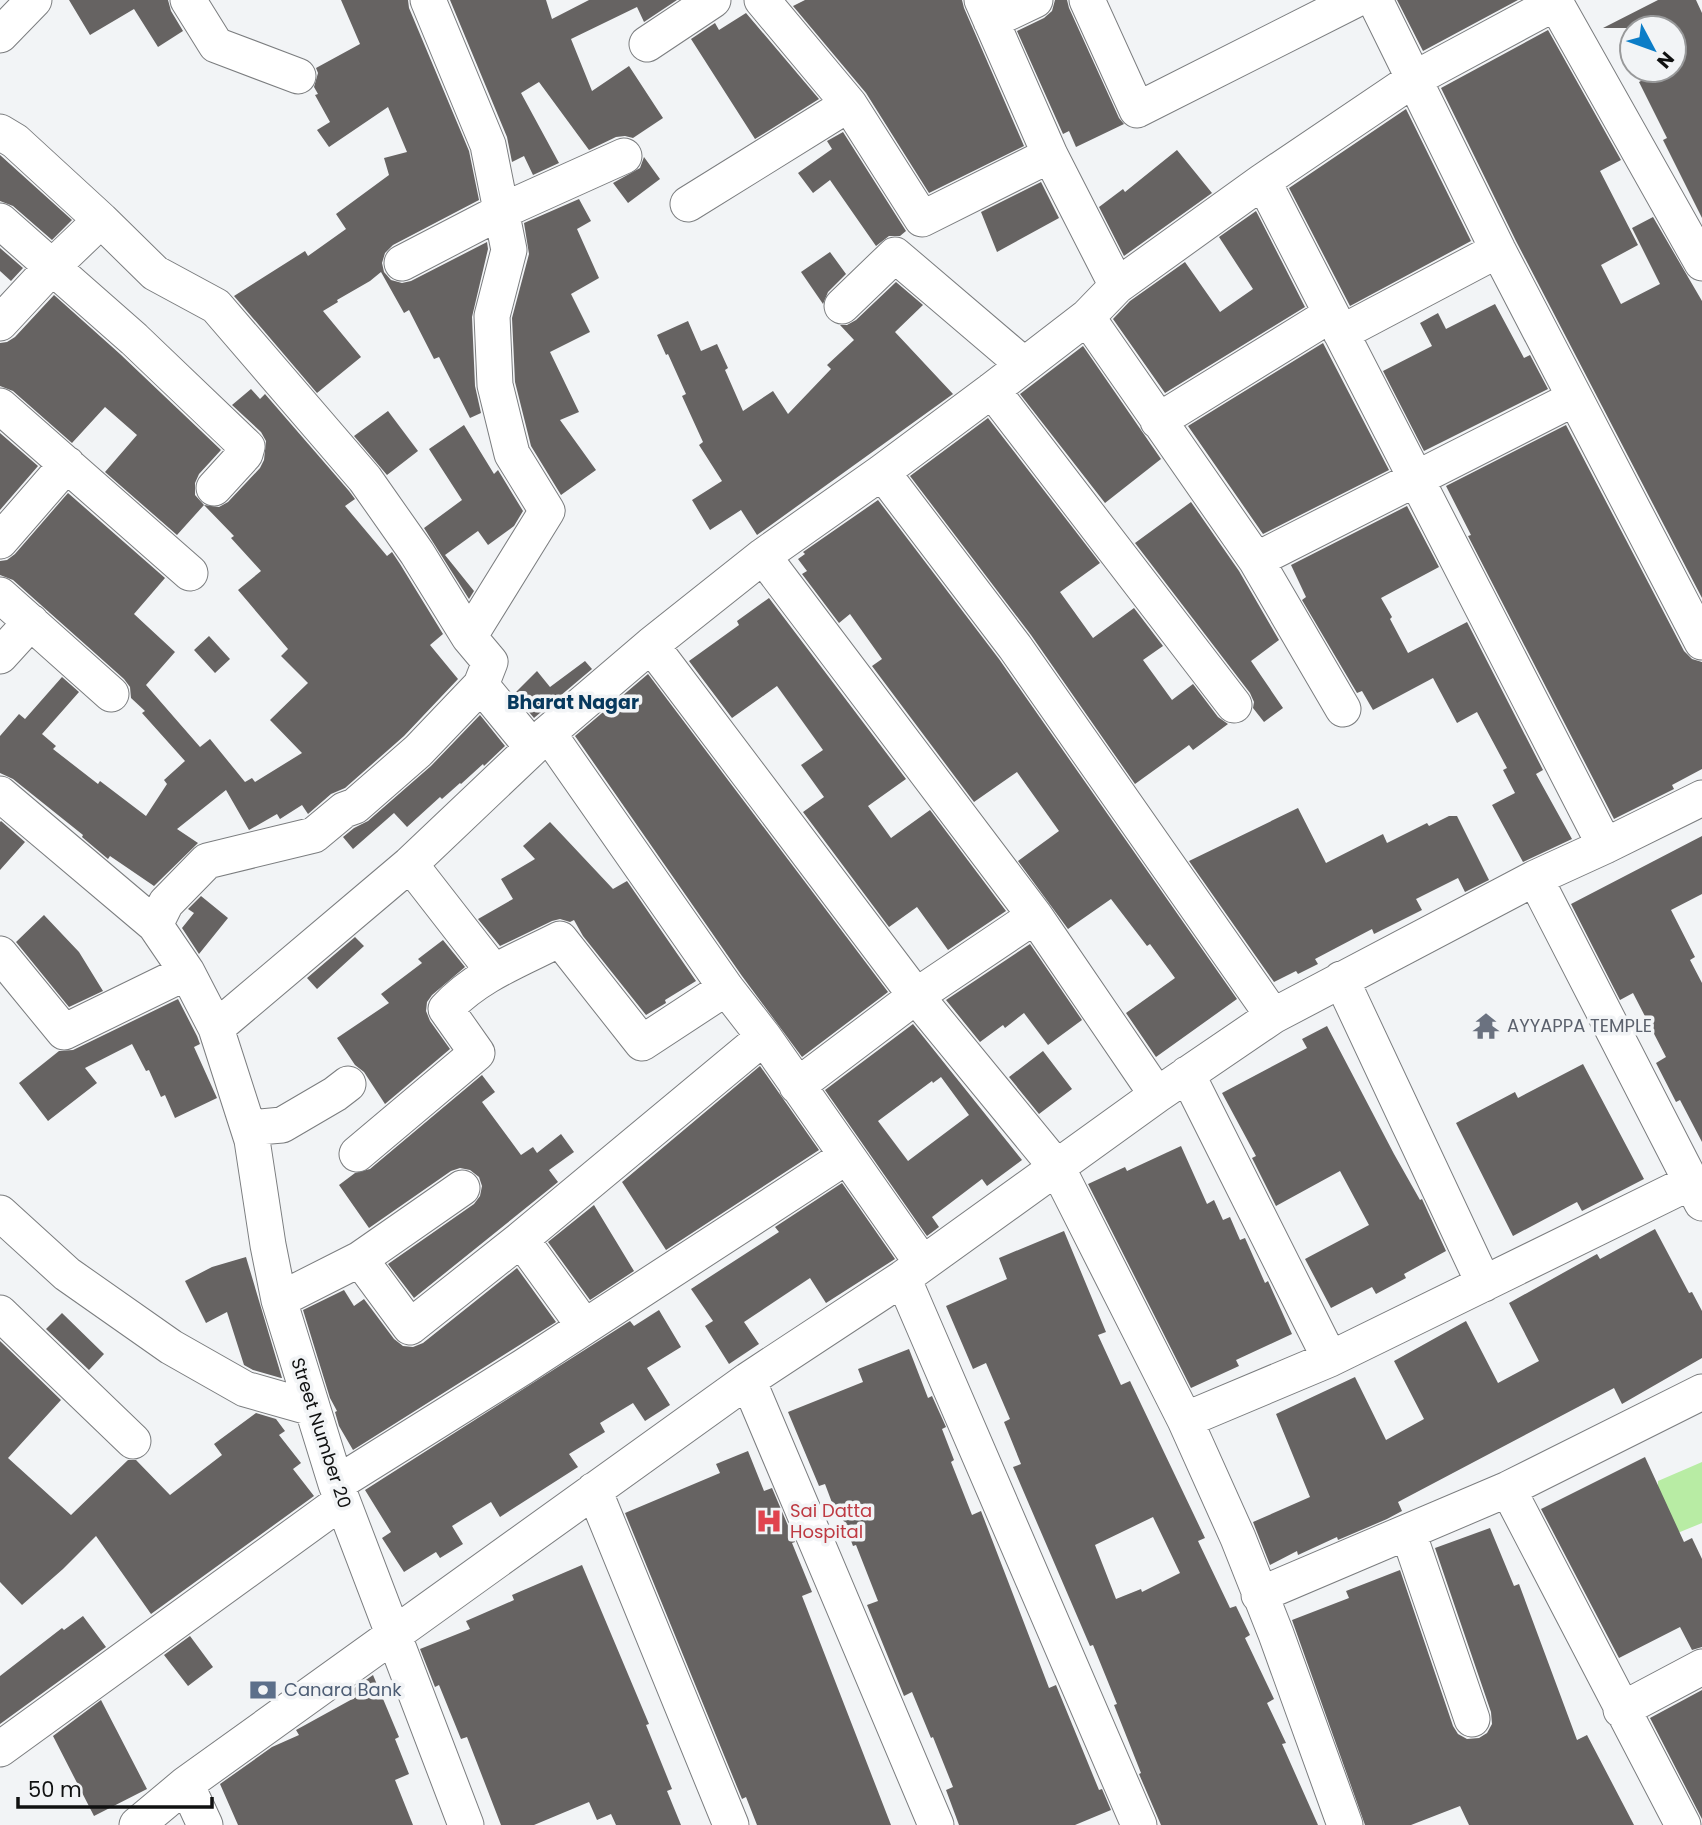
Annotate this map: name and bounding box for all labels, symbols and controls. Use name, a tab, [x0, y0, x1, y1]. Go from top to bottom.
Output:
north arrow	[1618, 14, 1688, 84]
text: N	[1651, 46, 1680, 74]
district label: Bharat Nagar	[507, 689, 639, 716]
temple icon: AYYAPPA TEMPLE	[1471, 1011, 1501, 1041]
place label: AYYAPPA TEMPLE	[1507, 1013, 1652, 1038]
street label: Street Number 20	[285, 1354, 358, 1511]
place label: Sai Datta Hospital	[790, 1498, 872, 1544]
hospital icon: Sai Datta Hospital	[754, 1506, 784, 1536]
bank icon: Canara Bank	[248, 1675, 278, 1705]
place label: Canara Bank	[284, 1677, 402, 1702]
scale bar	[18, 1766, 212, 1810]
text: 50 m	[28, 1775, 82, 1804]

